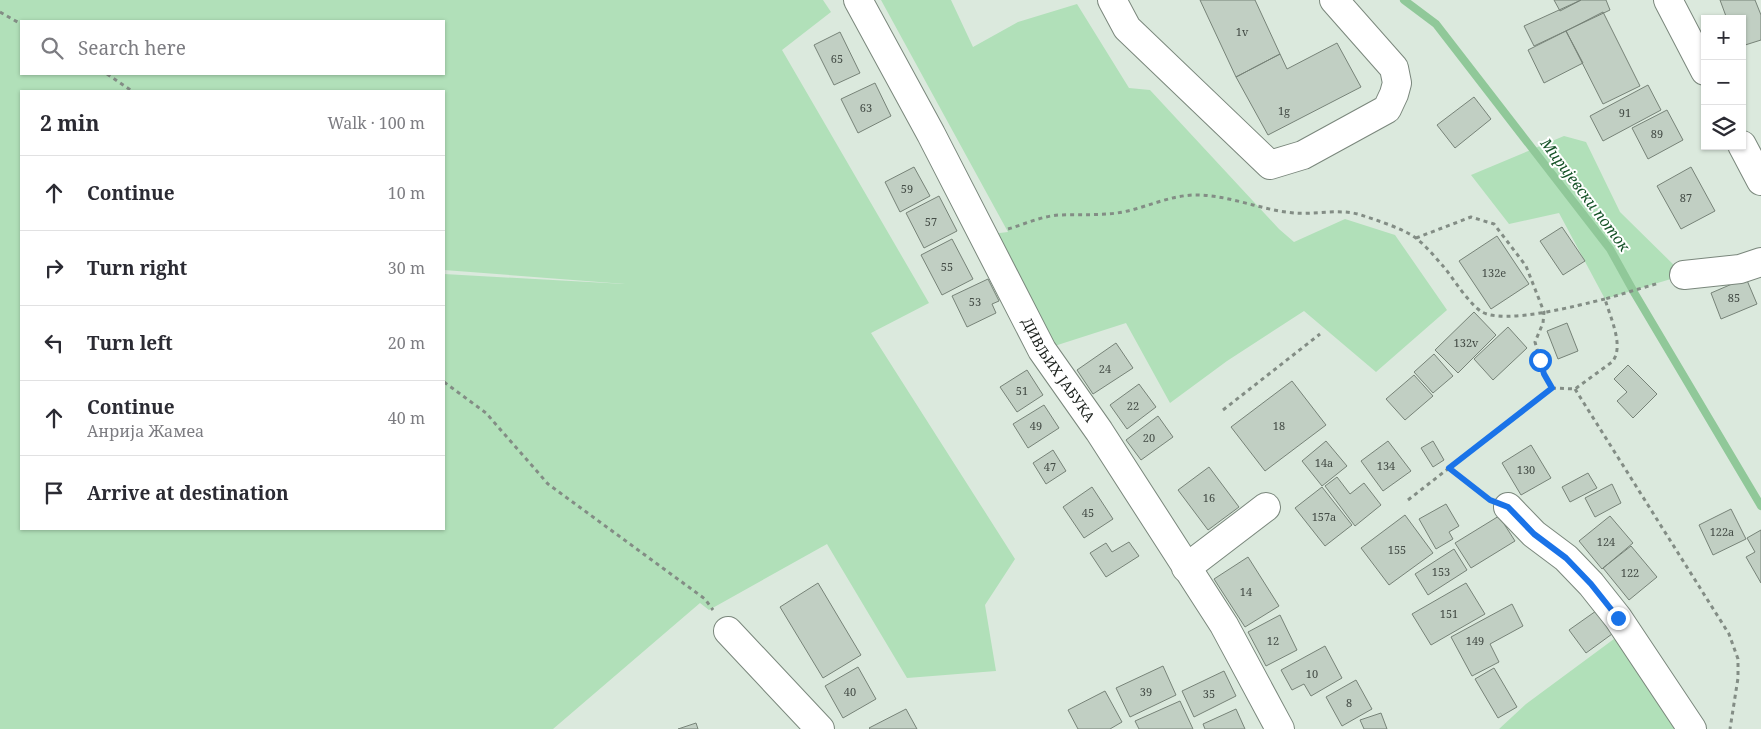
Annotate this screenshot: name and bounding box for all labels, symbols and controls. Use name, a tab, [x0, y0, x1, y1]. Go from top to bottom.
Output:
map controls	[1701, 15, 1746, 150]
button: +	[1701, 15, 1746, 60]
search box	[20, 20, 445, 75]
house number: 1v	[1236, 24, 1249, 39]
icon: search	[38, 34, 66, 62]
text: Search here	[78, 35, 186, 61]
house number: 65	[831, 51, 843, 66]
button: −	[1701, 60, 1746, 105]
house number: 63	[860, 100, 872, 115]
house number: 1g	[1278, 103, 1290, 118]
house number: 91	[1619, 105, 1631, 120]
button: layers	[1701, 105, 1746, 150]
text: 2 min	[40, 109, 99, 137]
text: Walk · 100 m	[328, 112, 425, 134]
house number: 89	[1651, 126, 1663, 141]
water label: Миријевски поток	[1536, 133, 1635, 256]
icon: ahead	[40, 179, 68, 207]
text: Continue	[87, 180, 175, 206]
house number: 59	[901, 181, 913, 196]
text: 10 m	[388, 182, 425, 204]
house number: 87	[1680, 190, 1692, 205]
house number: 57	[925, 214, 937, 229]
icon: right	[40, 254, 68, 282]
text: Turn right	[87, 255, 187, 281]
text: 30 m	[388, 257, 425, 279]
house number: 55	[941, 259, 953, 274]
house number: 132e	[1482, 265, 1506, 280]
house number: 85	[1728, 290, 1740, 305]
house number: 53	[969, 294, 981, 309]
street label: ДИВЉИХ ЈАБУКА	[1018, 314, 1100, 426]
icon: left	[40, 329, 68, 357]
text: Turn left	[87, 330, 173, 356]
text: 20 m	[388, 332, 425, 354]
house number: 132v	[1454, 335, 1479, 350]
route start	[1529, 349, 1552, 372]
house number: 24	[1099, 361, 1111, 376]
house number: 51	[1016, 383, 1028, 398]
text: Continue	[87, 394, 175, 420]
house number: 22	[1127, 398, 1139, 413]
icon: ahead	[40, 404, 68, 432]
text: 40 m	[388, 407, 425, 429]
house number: 49	[1030, 418, 1042, 433]
house number: 18	[1273, 418, 1285, 433]
text: Анрија Жамеа	[87, 420, 204, 442]
house number: 20	[1143, 430, 1155, 445]
house number: 14a	[1315, 455, 1333, 470]
house number: 134	[1377, 458, 1395, 473]
house number: 47	[1044, 459, 1056, 474]
house number: 130	[1517, 462, 1535, 477]
icon: arrive	[40, 479, 68, 507]
text: Arrive at destination	[87, 480, 289, 506]
house number: 16	[1203, 490, 1215, 505]
house number: 45	[1082, 505, 1094, 520]
house number: 157a	[1312, 509, 1336, 524]
house number: 122a	[1710, 524, 1734, 539]
house number: 124	[1597, 534, 1615, 549]
house number: 155	[1388, 542, 1406, 557]
house number: 153	[1432, 564, 1450, 579]
house number: 122	[1621, 565, 1639, 580]
house number: 14	[1240, 584, 1252, 599]
house number: 151	[1440, 606, 1458, 621]
route end	[1607, 607, 1630, 630]
house number: 12	[1267, 633, 1279, 648]
house number: 149	[1466, 633, 1484, 648]
house number: 10	[1306, 666, 1318, 681]
house number: 40	[844, 684, 856, 699]
house number: 39	[1140, 684, 1152, 699]
house number: 35	[1203, 686, 1215, 701]
house number: 8	[1346, 695, 1352, 710]

